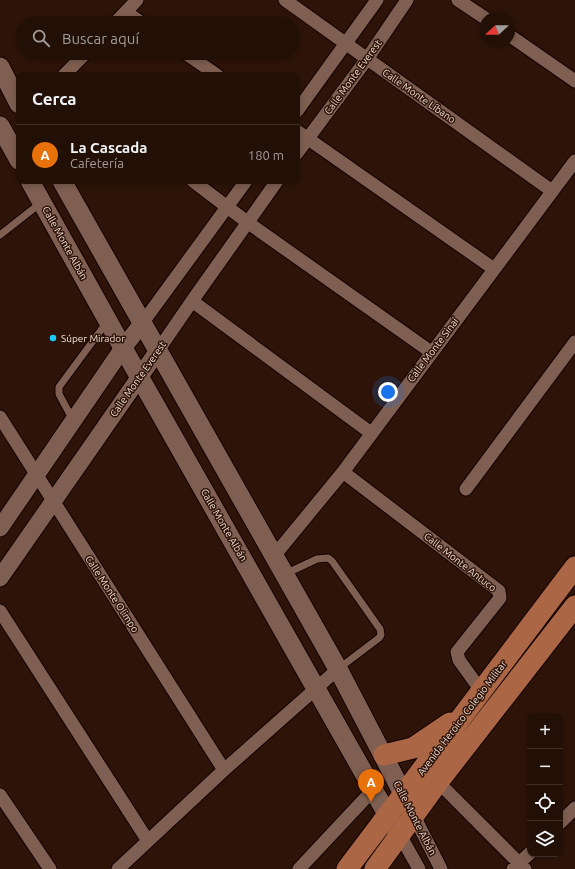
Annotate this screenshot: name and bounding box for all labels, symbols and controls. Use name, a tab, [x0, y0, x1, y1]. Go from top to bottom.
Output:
north arrow	[479, 12, 515, 48]
search box	[16, 16, 300, 60]
icon: search	[30, 27, 52, 49]
text: Buscar aquí	[62, 30, 139, 47]
street label: Calle Monte Everest	[322, 37, 384, 117]
street label: Calle Monte Líbano	[380, 67, 458, 125]
text: Cerca	[32, 89, 77, 108]
text: La Cascada	[70, 139, 147, 156]
text: A	[40, 148, 50, 162]
text: 180 m	[248, 148, 284, 162]
text: Cafetería	[70, 156, 124, 170]
street label: Calle Monte Albán	[40, 204, 90, 282]
street label: Calle Monte Sinaí	[405, 315, 461, 384]
marker: Súper Mirador	[48, 333, 58, 343]
place label: Súper Mirador	[61, 333, 125, 344]
street label: Calle Monte Everest	[108, 339, 168, 419]
your location	[378, 382, 398, 402]
street label: Calle Monte Albán	[199, 487, 249, 563]
street label: Calle Monte Antuco	[422, 530, 498, 594]
street label: Calle Monte Olimpo	[83, 553, 141, 635]
street label: Avenida Heroico Colegio Militar	[415, 658, 509, 778]
map controls	[527, 713, 563, 857]
button: +	[527, 713, 563, 749]
button: −	[527, 749, 563, 785]
pin: A	[358, 769, 384, 802]
street label: Calle Monte Albán	[391, 779, 439, 857]
button: locate	[527, 785, 563, 821]
button: layers	[527, 821, 563, 857]

